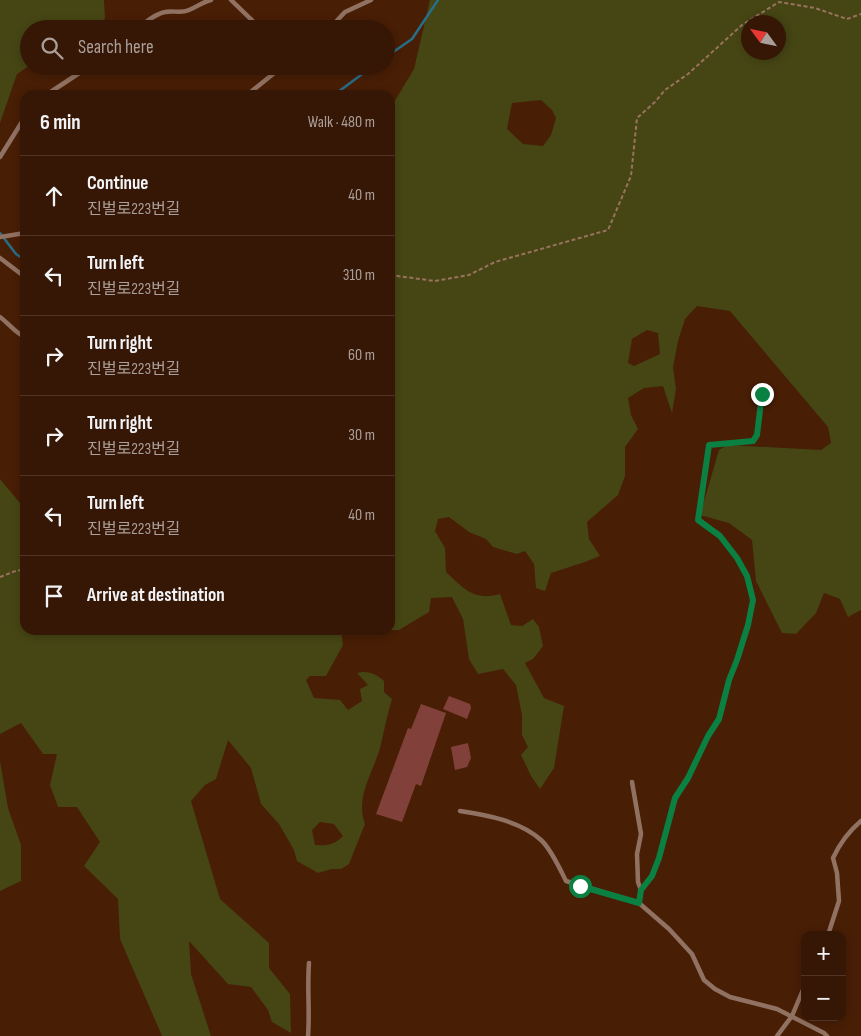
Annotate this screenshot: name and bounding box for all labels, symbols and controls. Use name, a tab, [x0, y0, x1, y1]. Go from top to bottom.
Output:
north arrow	[741, 15, 786, 60]
search box	[20, 20, 395, 75]
icon: search	[38, 34, 66, 62]
text: Search here	[78, 36, 154, 59]
text: 6 min	[40, 110, 81, 135]
text: Walk · 480 m	[308, 113, 375, 132]
text: Continue	[87, 172, 148, 195]
icon: ahead	[40, 182, 68, 210]
text: 40 m	[348, 186, 375, 205]
text: 진벌로223번길	[87, 200, 181, 219]
text: Turn left	[87, 252, 144, 275]
icon: left	[40, 262, 68, 290]
text: 310 m	[343, 266, 375, 285]
text: 진벌로223번길	[87, 280, 181, 299]
text: Turn right	[87, 332, 152, 355]
icon: right	[40, 342, 68, 370]
text: 60 m	[348, 346, 375, 365]
text: 진벌로223번길	[87, 360, 181, 379]
route end	[751, 383, 774, 406]
text: Turn right	[87, 412, 152, 435]
icon: right	[40, 422, 68, 450]
text: 30 m	[348, 426, 375, 445]
text: 진벌로223번길	[87, 440, 181, 459]
text: Turn left	[87, 492, 144, 515]
icon: left	[40, 502, 68, 530]
text: 40 m	[348, 506, 375, 525]
text: 진벌로223번길	[87, 520, 181, 539]
icon: arrive	[40, 582, 68, 610]
text: Arrive at destination	[87, 584, 225, 607]
route start	[569, 875, 592, 898]
map controls	[801, 931, 846, 1021]
button: +	[801, 931, 846, 976]
button: −	[801, 976, 846, 1021]

